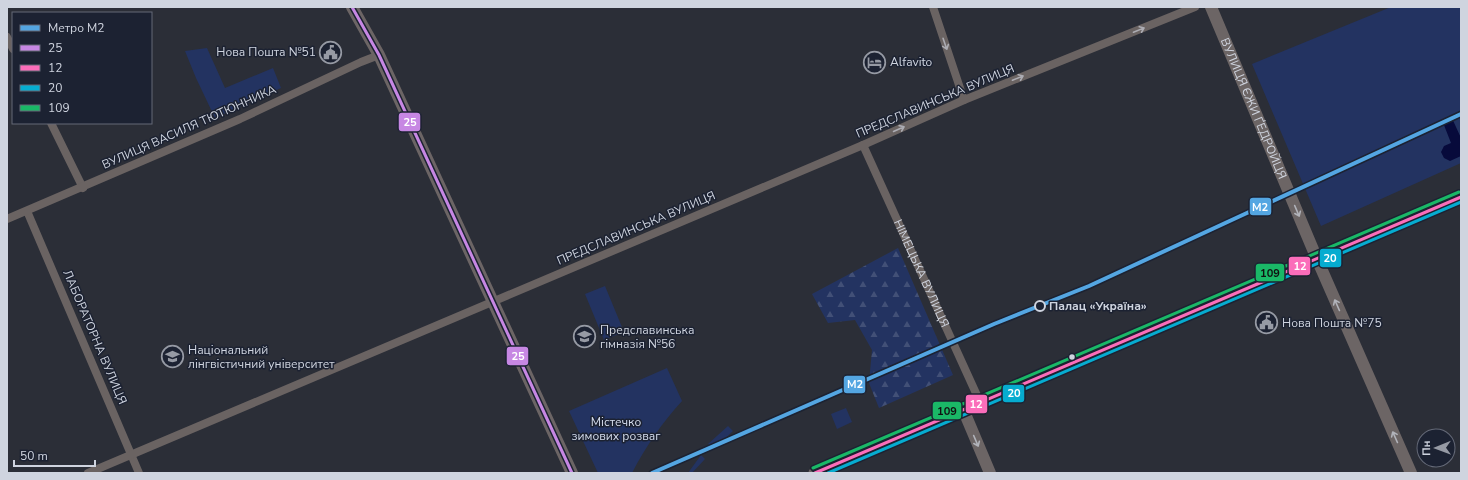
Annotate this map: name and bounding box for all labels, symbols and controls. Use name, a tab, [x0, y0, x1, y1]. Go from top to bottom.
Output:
legend	[12, 12, 152, 124]
text: Метро M2	[48, 20, 105, 36]
one-way arrow	[1132, 25, 1144, 33]
street label: ВУЛИЦЯ ЄЖИ ҐЕДРОЙЦЯ	[1217, 35, 1290, 181]
one-way arrow	[942, 37, 949, 50]
public building icon: Нова Пошта №51	[318, 39, 344, 65]
text: 25	[48, 40, 62, 56]
place label: Нова Пошта №51	[216, 44, 316, 60]
hotel icon: Alfavito	[861, 49, 887, 75]
place label: Alfavito	[890, 54, 933, 70]
text: 12	[48, 60, 62, 76]
street label: ПРЕДСЛАВИНСЬКА ВУЛИЦЯ	[853, 60, 1017, 142]
one-way arrow	[1012, 74, 1024, 82]
text: 20	[48, 80, 62, 96]
street label: ВУЛИЦЯ ВАСИЛЯ ТЮТЮННИКА	[99, 81, 279, 173]
text: 109	[48, 100, 70, 116]
line badge: 25	[398, 112, 421, 132]
text: 25	[403, 115, 417, 130]
one-way arrow	[892, 125, 904, 132]
street label: ПРЕДСЛАВИНСЬКА ВУЛИЦЯ	[554, 187, 718, 269]
line badge: M2	[1249, 197, 1272, 216]
text: M2	[1252, 200, 1268, 215]
one-way arrow	[1293, 204, 1301, 216]
street label: НІМЕЦЬКА ВУЛИЦЯ	[890, 217, 953, 330]
line badge: 20	[1319, 248, 1342, 268]
text: 20	[1323, 251, 1337, 266]
line badge: 12	[1288, 256, 1311, 276]
text: 12	[1293, 259, 1307, 274]
line badge: 109	[1255, 263, 1285, 282]
text: 109	[1260, 266, 1280, 281]
street label: ЛАБОРАТОРНА ВУЛИЦЯ	[59, 267, 131, 407]
place label: Палац «Україна»	[1049, 298, 1147, 314]
marker: Палац «Україна»	[1034, 300, 1046, 312]
one-way arrow	[1333, 300, 1341, 312]
public building icon: Нова Пошта №75	[1253, 310, 1279, 336]
place label: Нова Пошта №75	[1282, 315, 1382, 331]
place label: Предславинська гімназія №56	[600, 322, 694, 352]
school or university icon: Предславинська гімназія №56	[572, 324, 598, 350]
place label: Національний лінгвістичний університет	[188, 342, 335, 372]
school or university icon: Національний лінгвістичний університет	[159, 344, 185, 370]
line badge: 25	[506, 346, 529, 366]
text: 25	[511, 349, 525, 364]
unlabelled marker	[1067, 352, 1077, 362]
line badge: M2	[843, 375, 866, 394]
text: M2	[847, 377, 863, 392]
line badge: 20	[1002, 384, 1025, 403]
text: 20	[1007, 386, 1021, 401]
line badge: 12	[965, 394, 988, 414]
text: 12	[969, 397, 983, 412]
line badge: 109	[932, 401, 962, 420]
text: 109	[937, 404, 957, 419]
park label: Містечко зимових розваг	[572, 414, 661, 444]
north arrow	[1416, 428, 1456, 468]
one-way arrow	[1391, 432, 1398, 444]
one-way arrow	[973, 435, 981, 447]
text: Пн	[1419, 440, 1434, 456]
scale bar	[14, 442, 95, 468]
text: 50 m	[20, 448, 48, 464]

